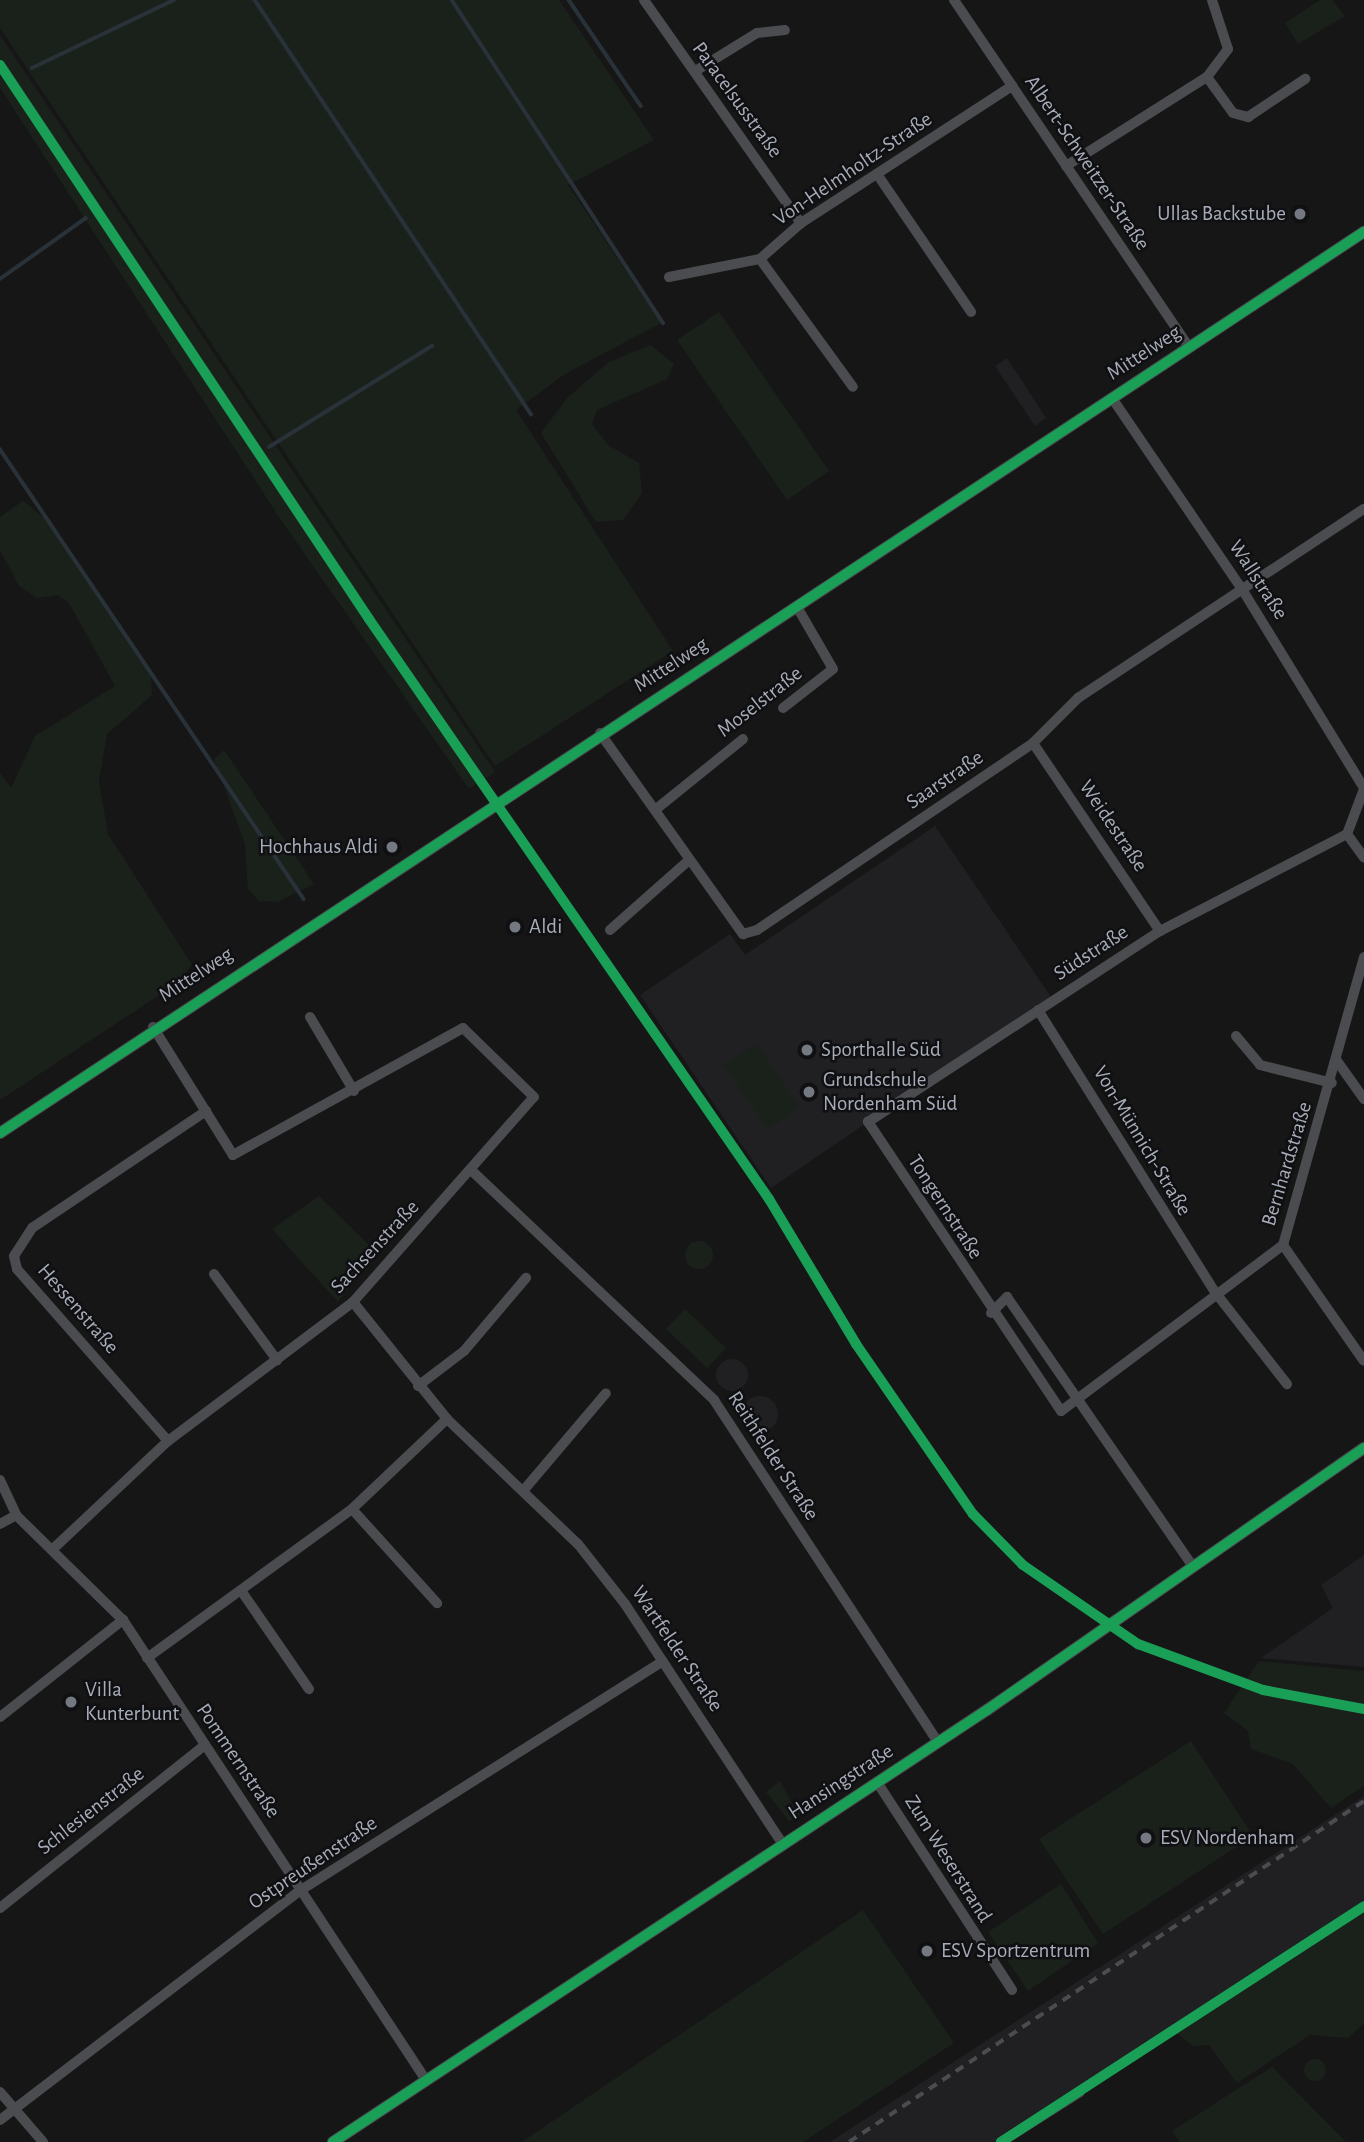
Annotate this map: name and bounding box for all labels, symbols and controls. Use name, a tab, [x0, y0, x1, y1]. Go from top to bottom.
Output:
street label: Paracelsusstraße	[686, 37, 788, 163]
street label: Albert-Schweitzer-Straße	[1019, 71, 1155, 255]
street label: Von-Helmholtz-Straße	[769, 107, 937, 231]
place label: Ullas Backstube	[1157, 201, 1286, 227]
marker: Ullas Backstube	[1292, 206, 1308, 222]
street label: Mittelweg	[1102, 320, 1186, 386]
street label: Wallstraße	[1223, 536, 1293, 624]
street label: Mittelweg	[629, 632, 713, 698]
street label: Moselstraße	[712, 661, 808, 743]
street label: Saarstraße	[902, 745, 988, 815]
street label: Weidestraße	[1073, 775, 1153, 877]
place label: Hochhaus Aldi	[259, 834, 378, 860]
marker: Hochhaus Aldi	[384, 839, 400, 855]
place label: Aldi	[529, 914, 562, 940]
marker: Aldi	[507, 919, 523, 935]
street label: Südstraße	[1049, 920, 1133, 986]
street label: Mittelweg	[154, 942, 238, 1008]
place label: Sporthalle Süd	[821, 1037, 941, 1063]
marker: Sporthalle Süd	[799, 1042, 815, 1058]
street label: Von-Münnich-Straße	[1087, 1061, 1197, 1221]
place label: Grundschule Nordenham Süd	[823, 1067, 957, 1117]
marker: Grundschule Nordenham Süd	[801, 1084, 817, 1100]
street label: Bernhardstraße	[1256, 1099, 1318, 1229]
street label: Tongernstraße	[902, 1150, 988, 1264]
street label: Sachsenstraße	[325, 1195, 425, 1299]
street label: Hessenstraße	[32, 1259, 124, 1359]
street label: Reithfelder Straße	[722, 1387, 824, 1525]
street label: Wartfelder Straße	[626, 1581, 728, 1717]
place label: Villa Kunterbunt	[85, 1677, 179, 1727]
marker: Villa Kunterbunt	[63, 1694, 79, 1710]
street label: Pommernstraße	[190, 1699, 286, 1823]
street label: Hansingstraße	[784, 1739, 898, 1825]
street label: Schlesienstraße	[32, 1761, 150, 1861]
street label: Zum Weserstrand	[899, 1791, 997, 1927]
street label: Ostpreußenstraße	[244, 1811, 382, 1915]
place label: ESV Nordenham	[1160, 1825, 1295, 1851]
marker: ESV Nordenham	[1138, 1830, 1154, 1846]
place label: ESV Sportzentrum	[941, 1938, 1090, 1964]
marker: ESV Sportzentrum	[919, 1943, 935, 1959]

